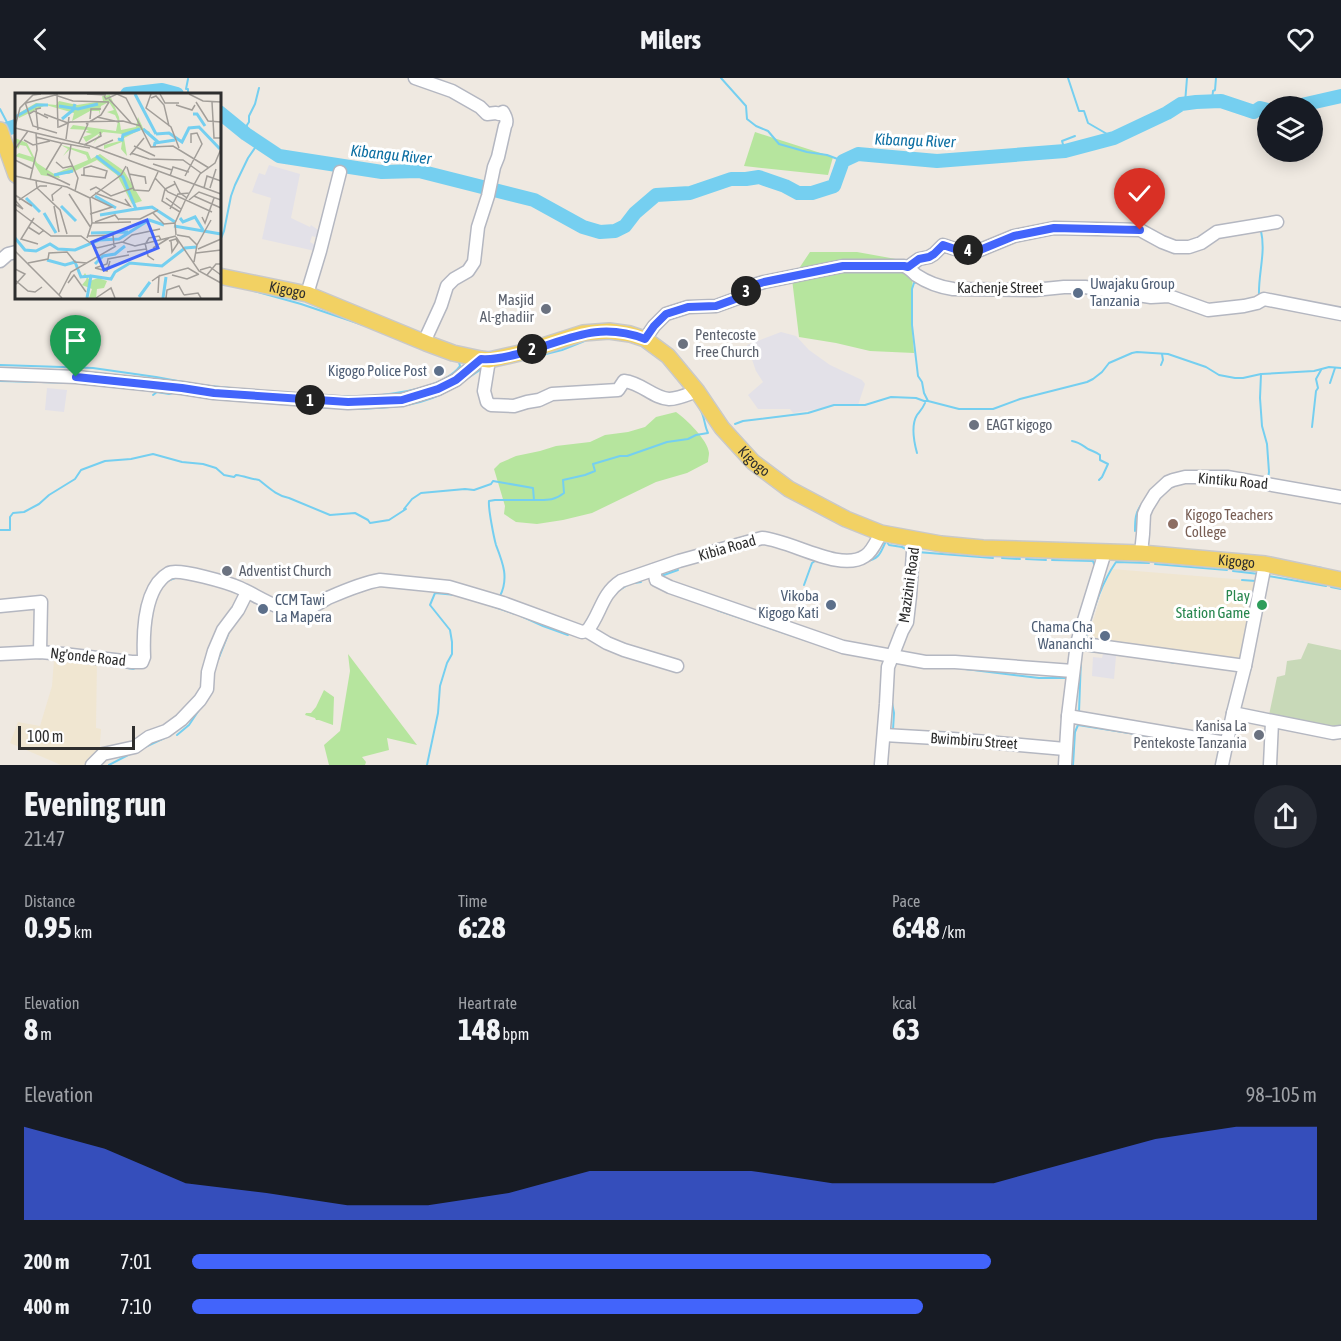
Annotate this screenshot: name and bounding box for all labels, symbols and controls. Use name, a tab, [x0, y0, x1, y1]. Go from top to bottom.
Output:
icon: back	[24, 23, 57, 56]
icon: heart	[1284, 23, 1317, 56]
text: Milers	[640, 24, 701, 55]
inset map	[15, 93, 220, 298]
map controls	[1257, 96, 1323, 162]
button: layers	[1257, 96, 1323, 162]
water label: Kibangu River	[874, 130, 957, 151]
water label: Kibangu River	[350, 141, 434, 168]
pin	[1114, 168, 1165, 230]
icon: check	[1123, 177, 1156, 210]
pin: 4	[953, 235, 983, 265]
text: 4	[964, 241, 972, 259]
place label: Uwajaku Group Tanzania	[1090, 275, 1175, 309]
pin: 3	[731, 276, 761, 306]
street label: Kigogo	[268, 277, 308, 302]
street label: Kachenje Street	[957, 279, 1043, 296]
text: 3	[742, 282, 750, 300]
marker: Uwajaku Group Tanzania	[1071, 286, 1085, 300]
place label: Masjid Al-ghadiir	[480, 291, 535, 325]
marker: Masjid Al-ghadiir	[539, 302, 553, 316]
pin	[50, 315, 101, 377]
icon: arrive	[59, 324, 92, 357]
place label: Pentecoste Free Church	[695, 326, 759, 360]
pin: 2	[517, 334, 547, 364]
marker: Pentecoste Free Church	[676, 337, 690, 351]
text: 2	[528, 340, 536, 358]
place label: Kigogo Police Post	[328, 362, 427, 379]
marker: Kigogo Police Post	[432, 364, 446, 378]
pin: 1	[295, 385, 325, 415]
text: 1	[306, 391, 314, 409]
place label: EAGT kigogo	[986, 416, 1052, 433]
marker: EAGT kigogo	[967, 418, 981, 432]
street label: Kigogo	[735, 442, 774, 480]
street label: Kintiku Road	[1197, 469, 1269, 492]
place label: Kigogo Teachers College	[1185, 506, 1273, 540]
marker: Kigogo Teachers College	[1166, 517, 1180, 531]
street label: Kibia Road	[696, 531, 758, 564]
street label: Mazizini Road	[895, 546, 922, 624]
street label: Kigogo	[1217, 551, 1256, 571]
place label: Adventist Church	[239, 562, 332, 579]
marker: Adventist Church	[220, 564, 234, 578]
place label: Vikoba Kigogo Kati	[758, 587, 819, 621]
place label: Play Station Game	[1176, 587, 1250, 621]
place label: CCM Tawi La Mapera	[275, 591, 332, 625]
marker: Vikoba Kigogo Kati	[824, 598, 838, 612]
marker: Play Station Game	[1255, 598, 1269, 612]
marker: CCM Tawi La Mapera	[256, 602, 270, 616]
place label: Chama Cha Wananchi	[1031, 618, 1093, 652]
marker: Chama Cha Wananchi	[1098, 629, 1112, 643]
street label: Ng'onde Road	[49, 644, 127, 669]
place label: Kanisa La Pentekoste Tanzania	[1133, 717, 1247, 751]
scale bar	[18, 723, 135, 750]
text: 100 m	[27, 727, 63, 745]
marker: Kanisa La Pentekoste Tanzania	[1252, 728, 1266, 742]
street label: Bwimbiru Street	[930, 729, 1018, 752]
text: Evening run	[24, 785, 166, 823]
button: share	[1254, 785, 1317, 848]
text: 21:47	[24, 827, 65, 850]
text: Distance	[24, 892, 75, 910]
text: Time	[458, 892, 487, 910]
text: Pace	[892, 892, 920, 910]
text: 0.95	[24, 910, 72, 944]
text: 6:28	[458, 910, 506, 944]
text: 6:48	[892, 910, 940, 944]
text: km	[72, 923, 92, 941]
text: /km	[940, 923, 966, 941]
text: Elevation	[24, 994, 79, 1012]
text: Heart rate	[458, 994, 517, 1012]
text: kcal	[892, 994, 916, 1012]
text: 8	[24, 1012, 38, 1046]
text: 148	[458, 1012, 500, 1046]
text: 63	[892, 1012, 920, 1046]
text: m	[38, 1025, 52, 1043]
text: bpm	[500, 1025, 529, 1043]
text: Elevation	[24, 1083, 93, 1106]
text: 98–105 m	[1246, 1083, 1317, 1106]
text: 200 m	[24, 1250, 69, 1273]
text: 7:01	[120, 1250, 152, 1273]
text: 400 m	[24, 1295, 69, 1318]
text: 7:10	[120, 1295, 152, 1318]

